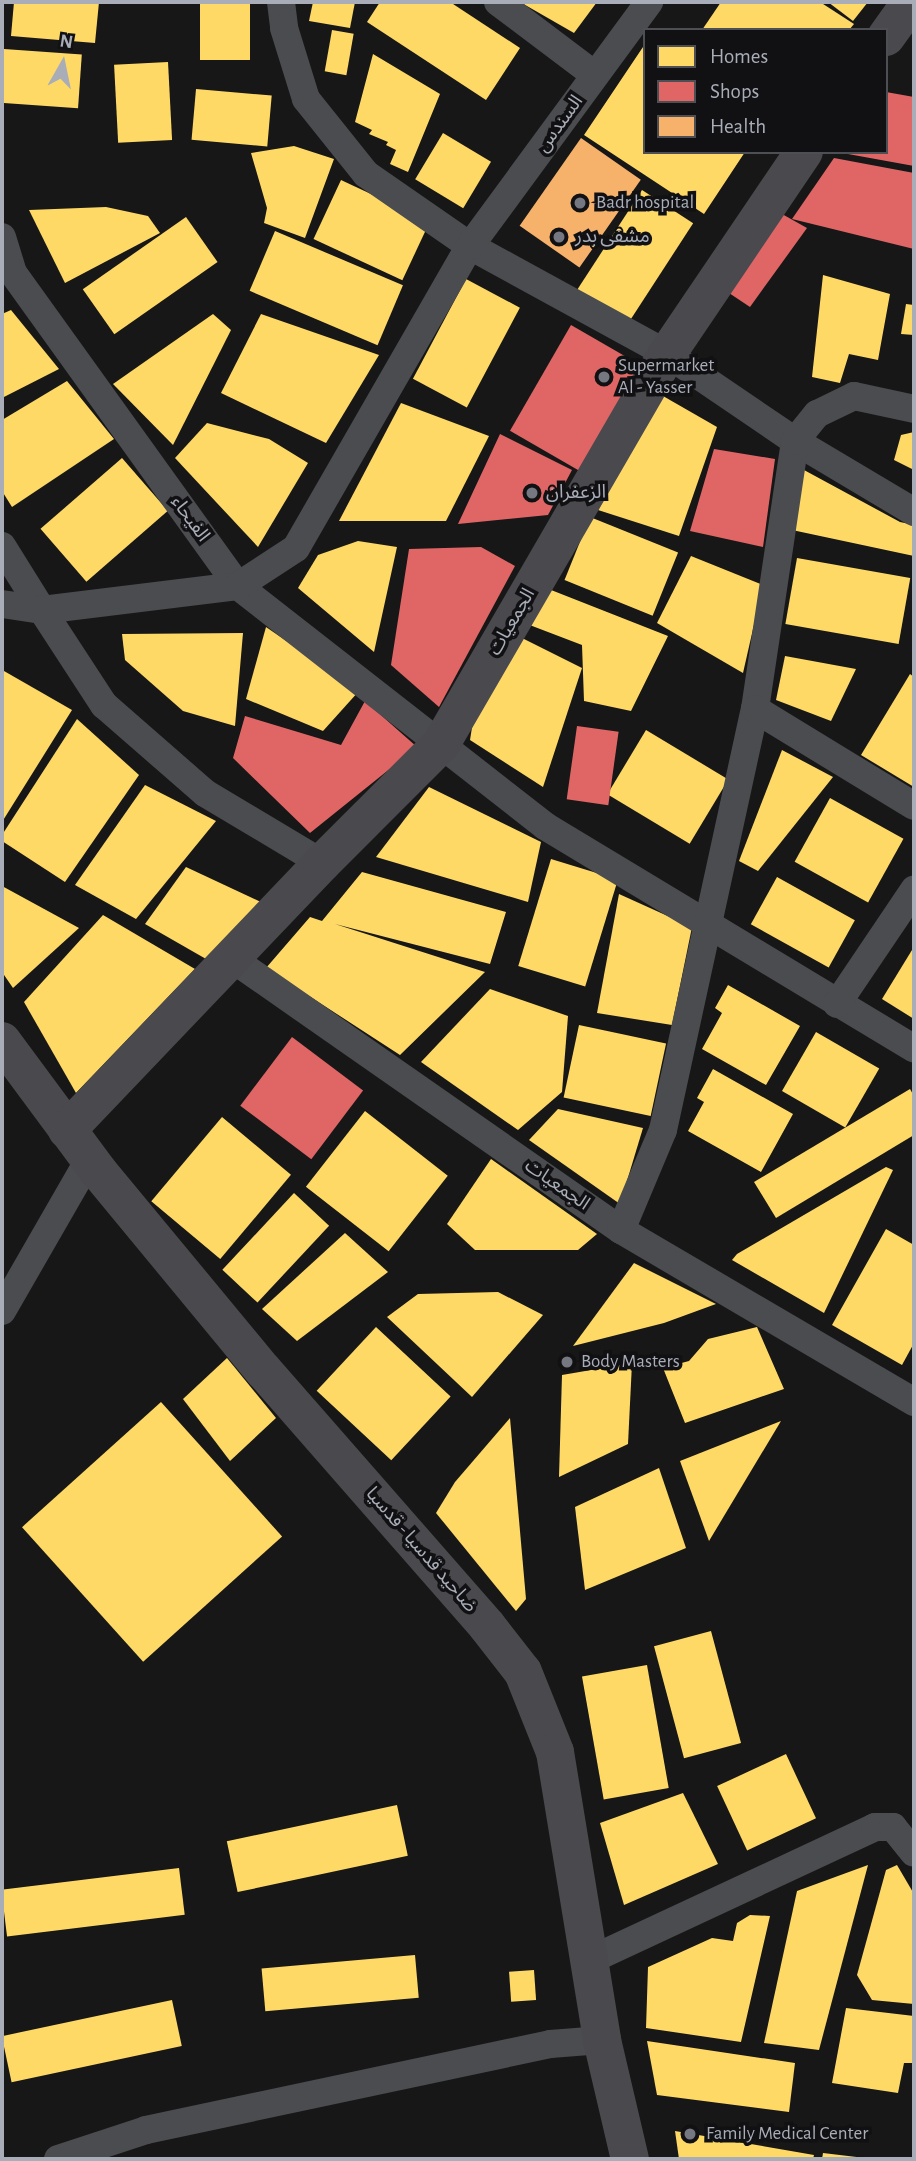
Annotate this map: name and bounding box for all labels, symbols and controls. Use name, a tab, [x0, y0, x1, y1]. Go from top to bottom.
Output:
north arrow	[28, 28, 98, 98]
legend	[643, 28, 888, 154]
text: N	[58, 31, 74, 52]
text: Homes	[710, 46, 768, 67]
text: Shops	[710, 81, 759, 102]
street label: السندس	[532, 91, 588, 157]
text: Health	[710, 116, 766, 137]
place label: Badr hospital	[596, 192, 694, 214]
marker: Badr hospital	[570, 193, 590, 213]
place label: مشفى بدر	[575, 226, 650, 248]
marker: مشفى بدر	[549, 227, 569, 247]
place label: Supermarket Al - Yasser	[618, 355, 714, 399]
marker: Supermarket Al - Yasser	[596, 369, 612, 385]
place label: الزعفران	[546, 482, 606, 504]
marker: الزعفران	[524, 485, 540, 501]
street label: الفيحاء	[166, 492, 214, 546]
street label: الجمعيات	[484, 584, 540, 660]
street label: الجمعيات	[520, 1154, 594, 1216]
place label: Body Masters	[581, 1351, 680, 1373]
marker: Body Masters	[559, 1354, 575, 1370]
street label: ضاحيد قدسيا - قدسيا	[360, 1483, 482, 1617]
place label: Family Medical Center	[706, 2123, 868, 2145]
marker: Family Medical Center	[680, 2124, 700, 2144]

